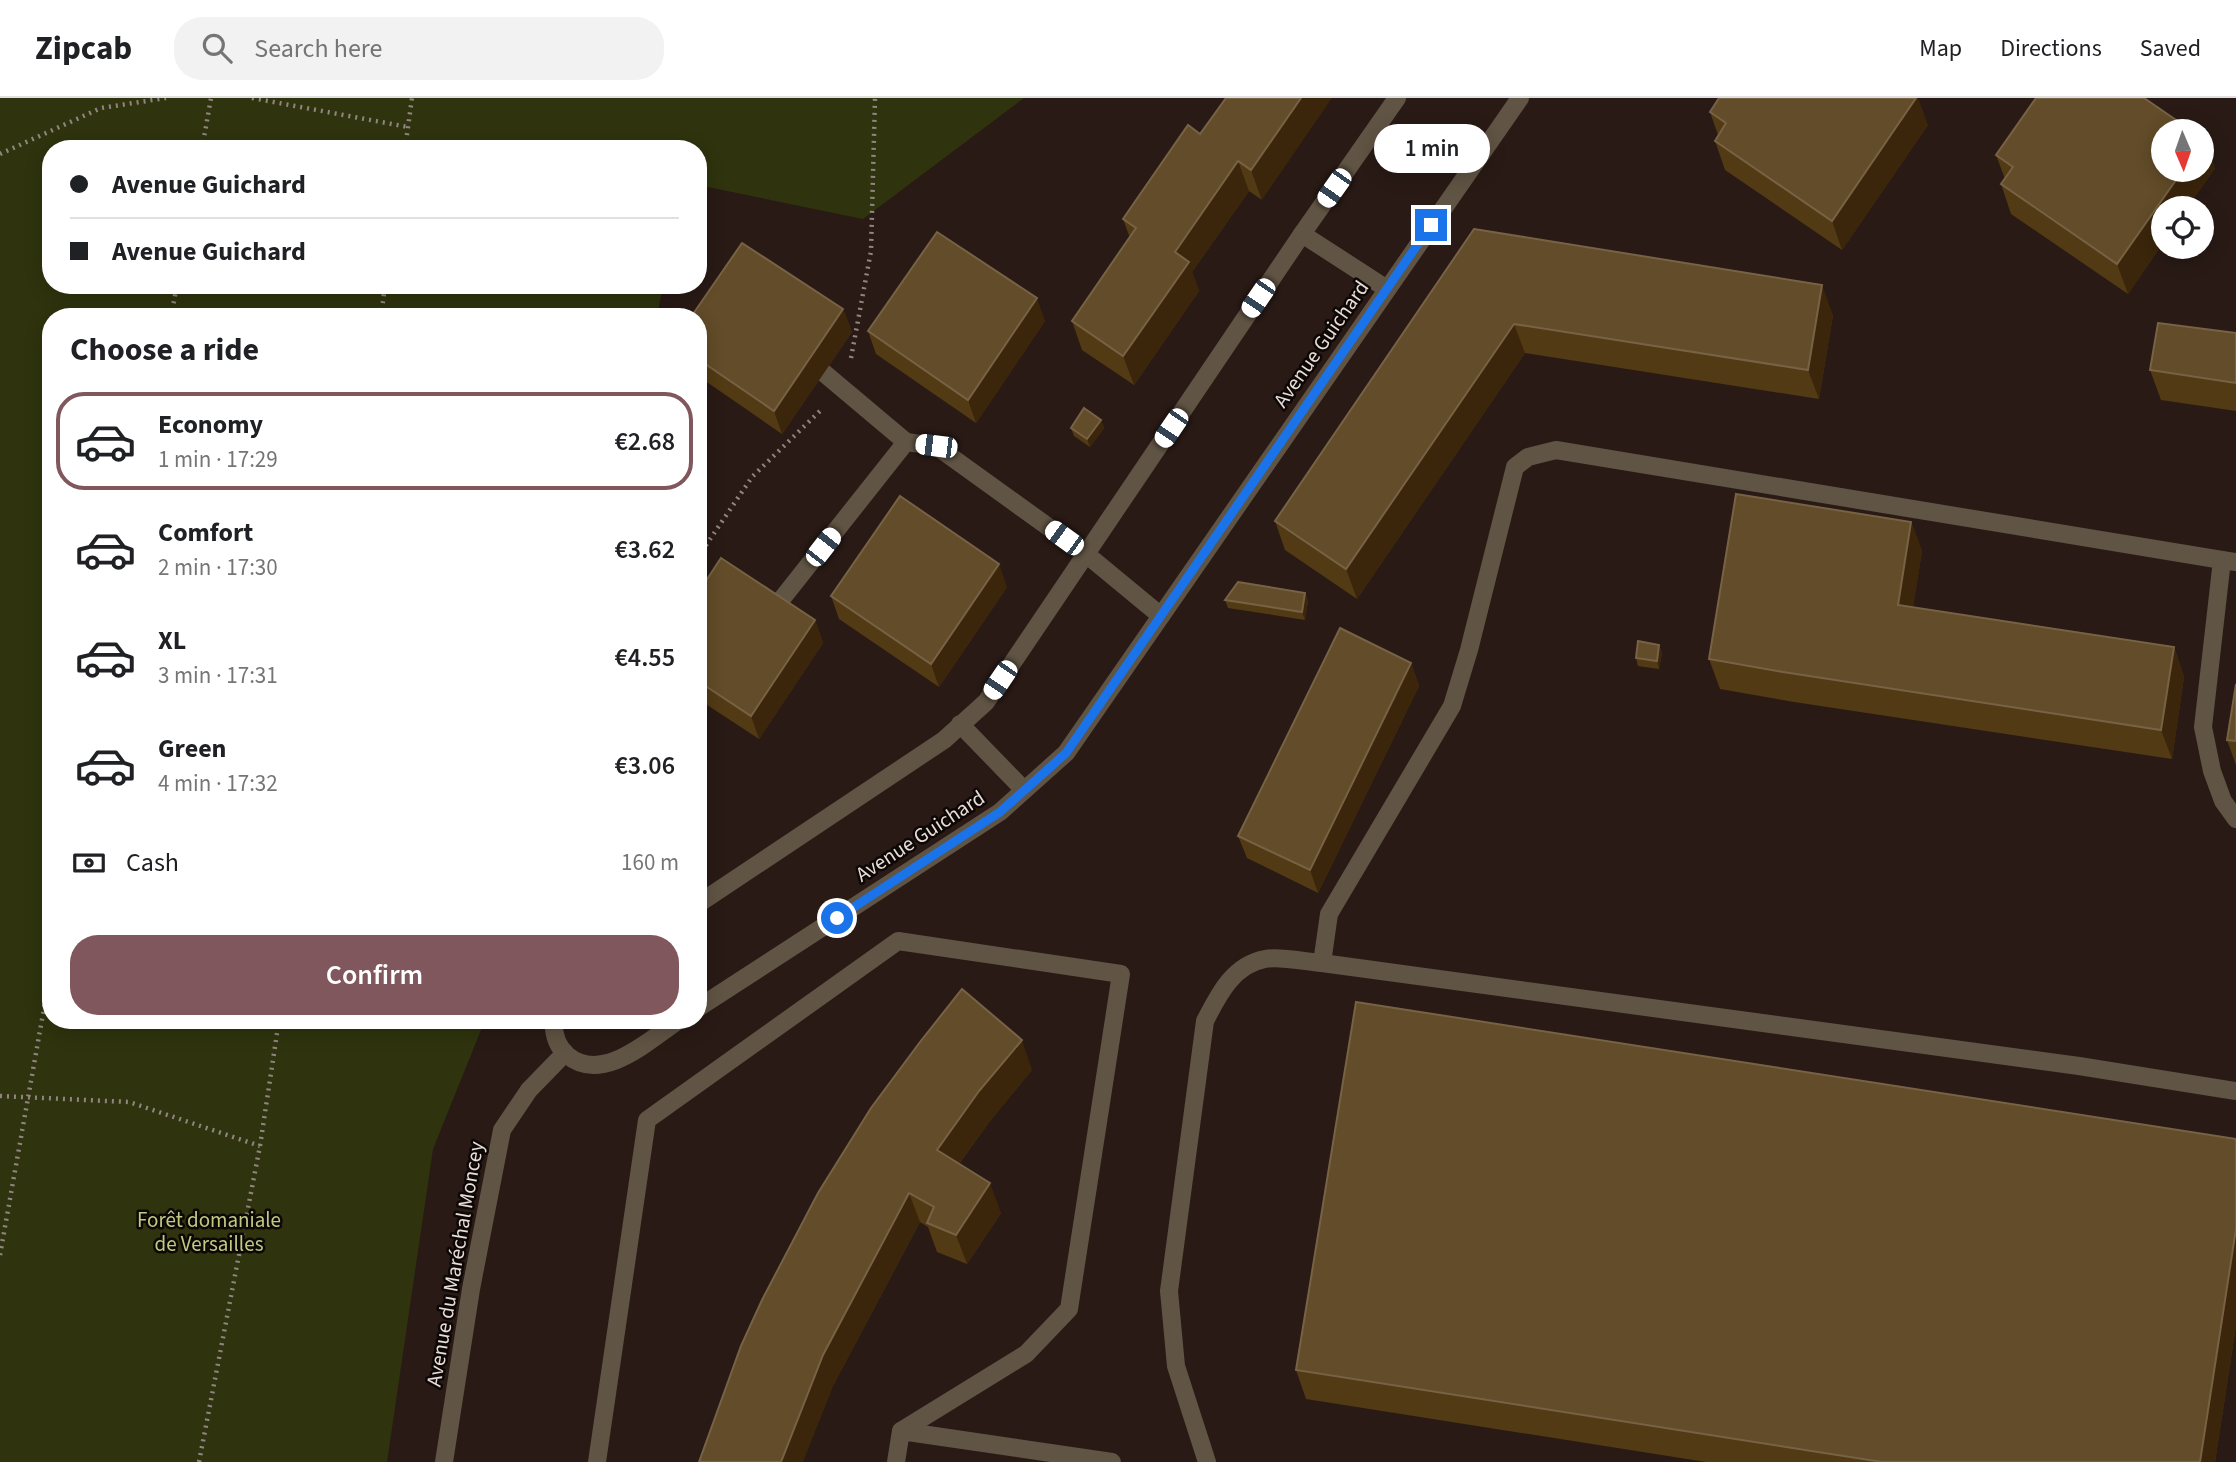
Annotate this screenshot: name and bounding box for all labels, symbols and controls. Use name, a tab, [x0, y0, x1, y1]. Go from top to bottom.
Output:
search box	[174, 17, 664, 80]
text: Zipcab	[35, 25, 132, 72]
icon: search	[198, 29, 236, 67]
text: Search here	[254, 30, 382, 67]
text: Map	[1919, 31, 1962, 66]
text: Directions	[2000, 31, 2102, 66]
text: Saved	[2140, 31, 2201, 66]
north arrow	[2151, 119, 2214, 182]
map controls	[2151, 119, 2214, 259]
callout: 1 min	[1373, 123, 1489, 172]
text: 1 min	[1405, 132, 1459, 165]
car	[1314, 165, 1355, 211]
text: Avenue Guichard	[112, 166, 306, 203]
button: locate	[2151, 196, 2214, 259]
route end	[1415, 209, 1447, 241]
text: Avenue Guichard	[112, 233, 306, 270]
street label: Avenue Guichard	[1266, 274, 1376, 414]
car	[1238, 275, 1279, 321]
text: Choose a ride	[70, 327, 259, 373]
car	[1151, 405, 1192, 451]
text: Economy	[158, 406, 263, 443]
icon: car	[74, 410, 137, 473]
text: €2.68	[614, 423, 675, 460]
car	[914, 433, 959, 459]
text: 1 min · 17:29	[158, 443, 278, 476]
text: Comfort	[158, 514, 253, 551]
car	[1041, 517, 1088, 559]
icon: car	[74, 518, 137, 581]
car	[802, 524, 845, 570]
text: €3.62	[614, 531, 675, 568]
text: 2 min · 17:30	[158, 551, 278, 584]
text: XL	[158, 622, 186, 659]
icon: car	[74, 626, 137, 689]
text: €4.55	[614, 639, 675, 676]
car	[980, 657, 1021, 703]
text: 3 min · 17:31	[158, 659, 278, 692]
text: Green	[158, 730, 226, 767]
icon: car	[74, 734, 137, 797]
text: €3.06	[614, 747, 675, 784]
text: 4 min · 17:32	[158, 767, 278, 800]
street label: Avenue Guichard	[849, 783, 991, 889]
icon: cash	[70, 844, 108, 882]
text: Cash	[126, 844, 179, 881]
text: 160 m	[621, 846, 679, 879]
route start	[821, 902, 853, 934]
button: Confirm	[70, 935, 679, 1015]
street label: Avenue du Maréchal Moncey	[419, 1139, 491, 1389]
park label: Forêt domaniale de Versailles	[137, 1205, 281, 1259]

